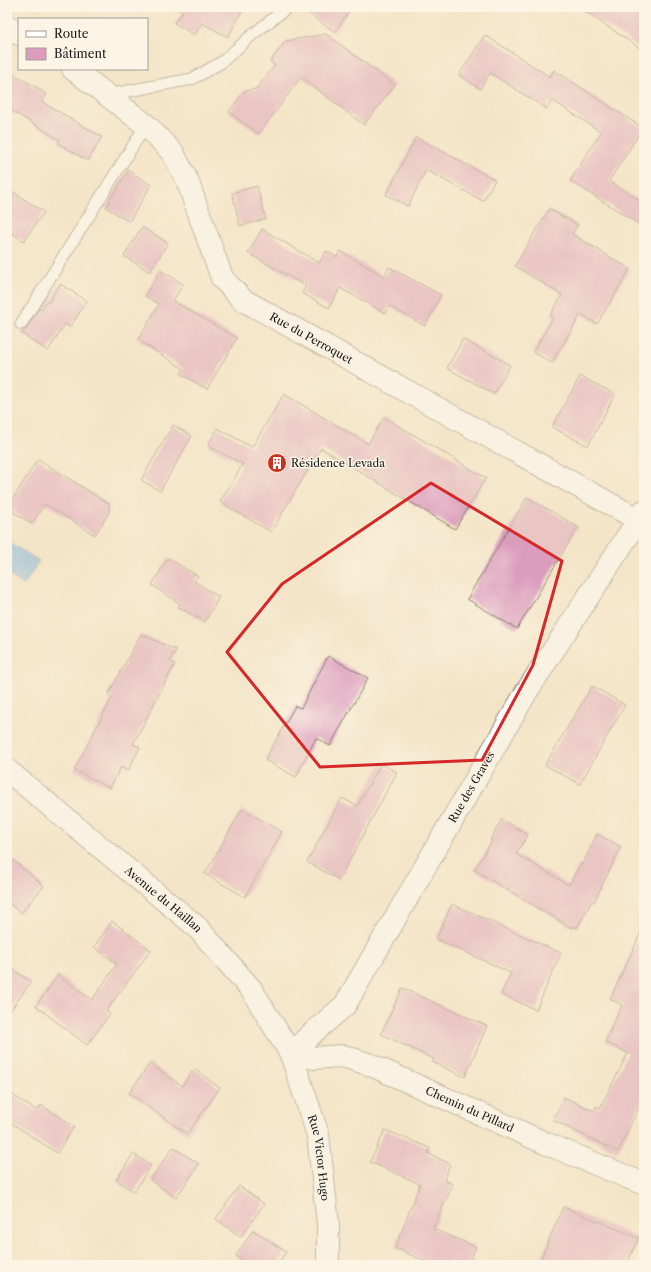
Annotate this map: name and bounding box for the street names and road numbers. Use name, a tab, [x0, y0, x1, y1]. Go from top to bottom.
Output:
street label: Rue du Perroquet	[267, 309, 355, 367]
street label: Rue des Graves	[445, 749, 498, 825]
street label: Avenue du Haillan	[121, 863, 205, 935]
street label: Chemin du Pillard	[423, 1083, 516, 1135]
street label: Rue Victor Hugo	[305, 1113, 332, 1202]

